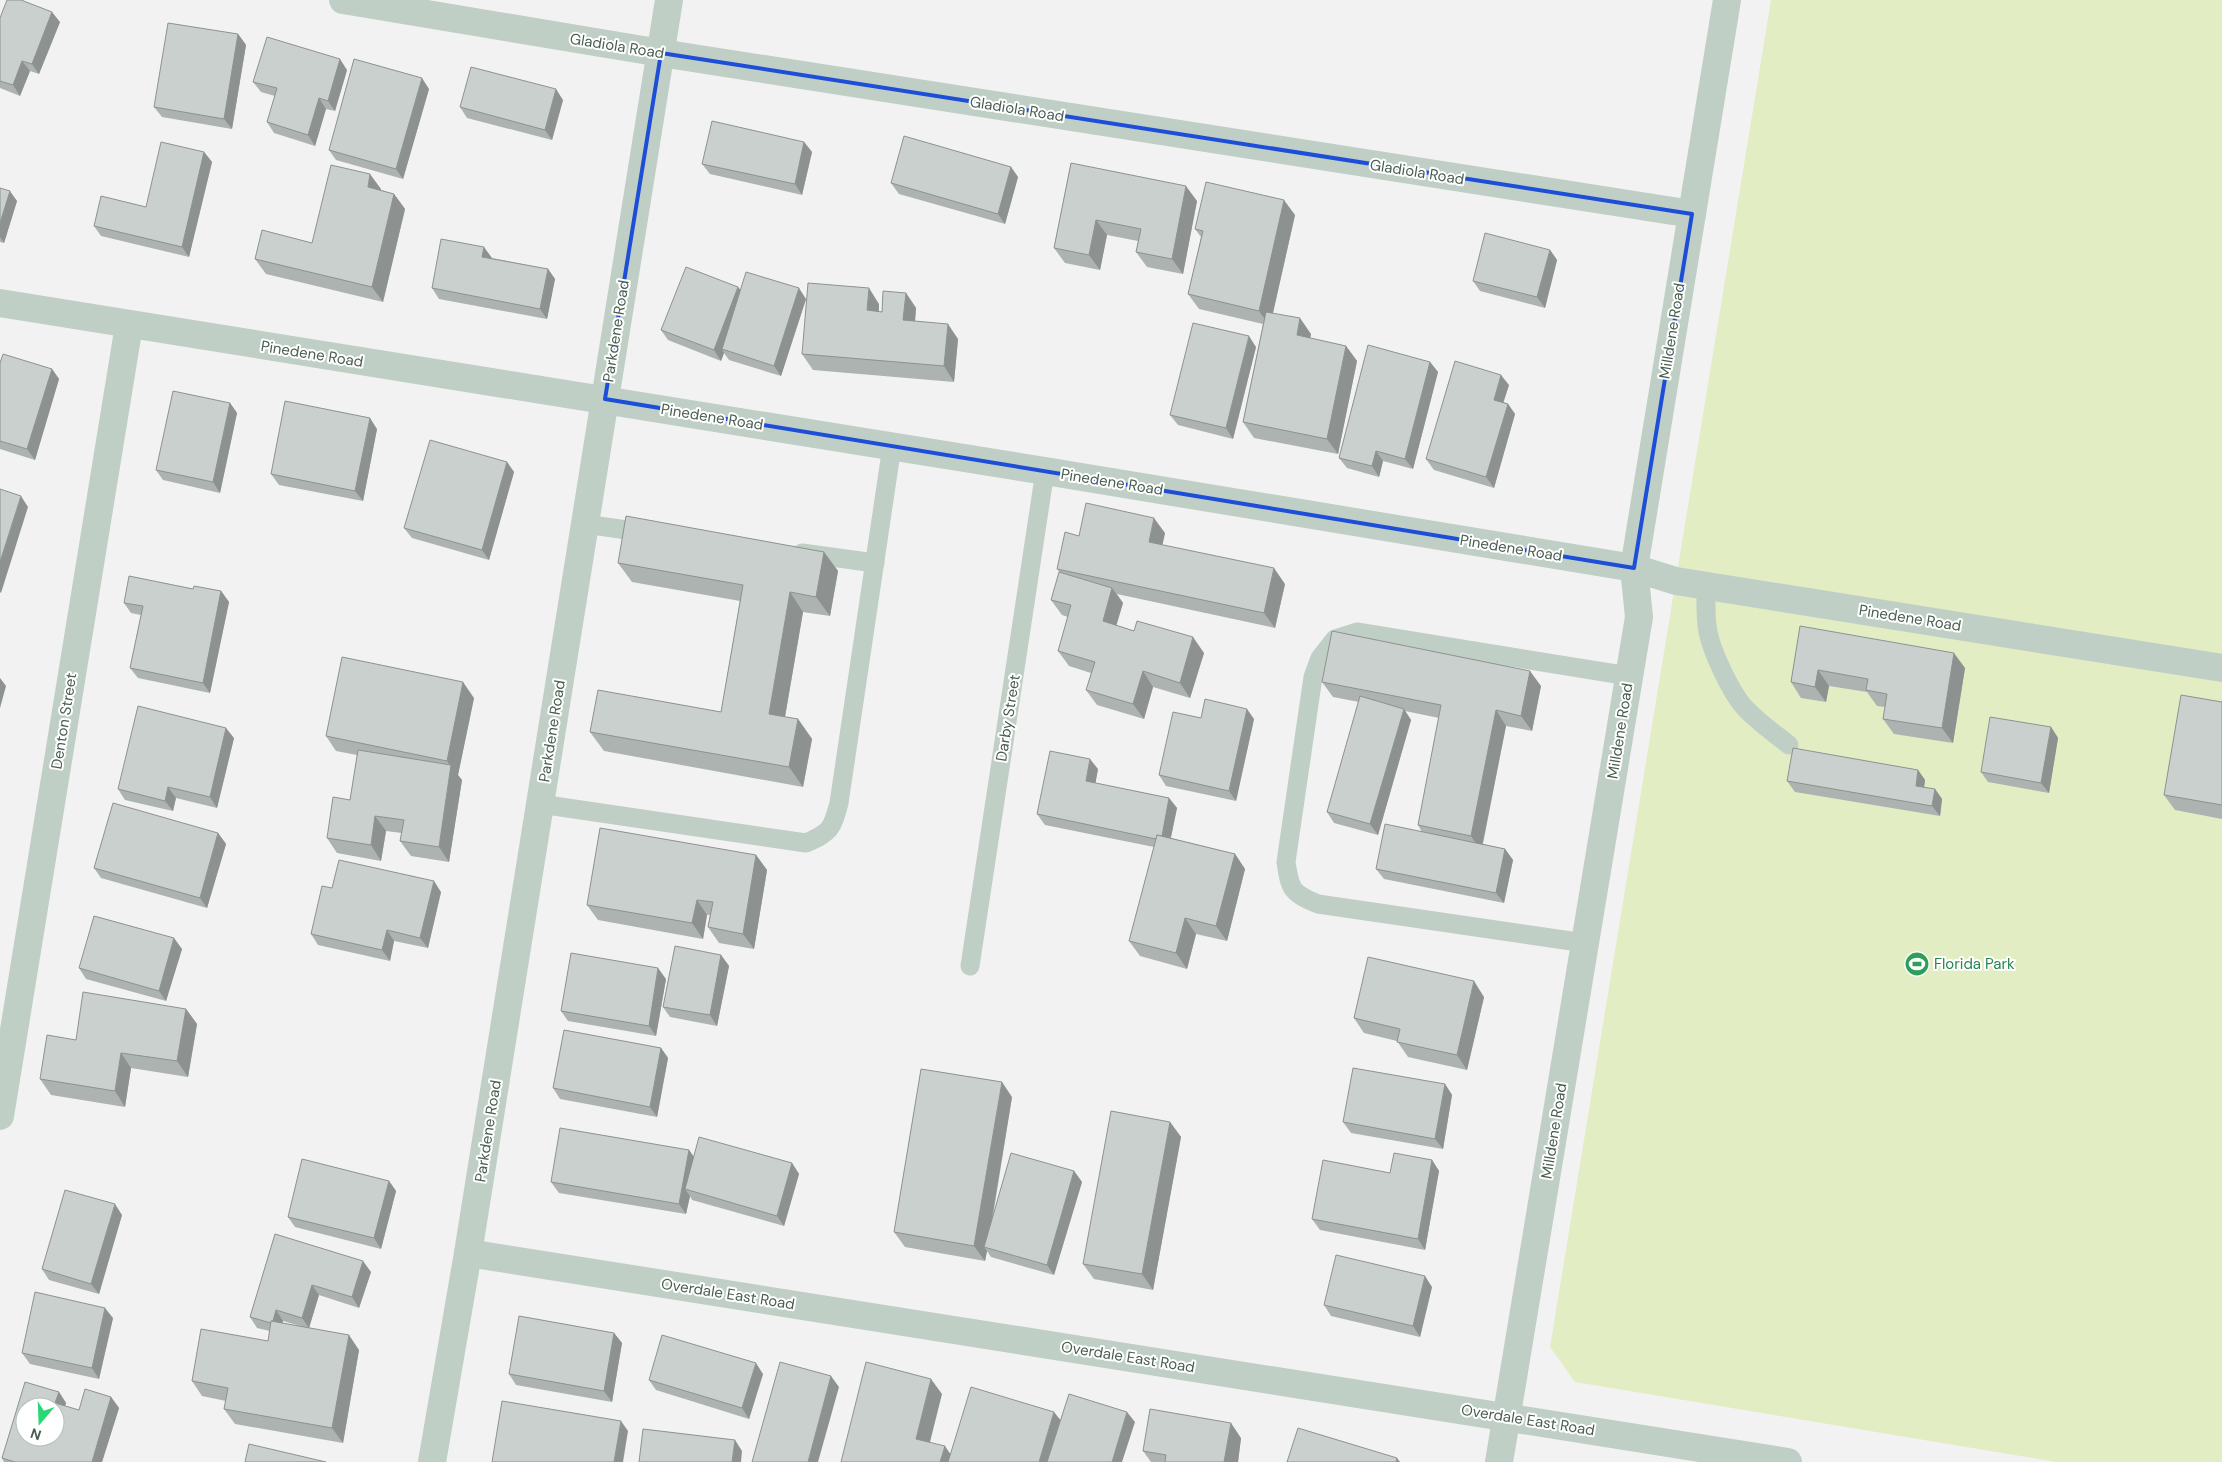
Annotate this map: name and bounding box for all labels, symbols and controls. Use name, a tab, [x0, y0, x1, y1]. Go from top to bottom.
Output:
street label: Gladiola Road	[568, 29, 666, 63]
street label: Gladiola Road	[968, 92, 1066, 126]
street label: Gladiola Road	[1368, 155, 1466, 189]
street label: Parkdene Road	[598, 279, 634, 383]
street label: Milldene Road	[1655, 282, 1689, 380]
street label: Pinedene Road	[259, 336, 365, 372]
street label: Pinedene Road	[659, 399, 765, 435]
street label: Pinedene Road	[1059, 464, 1165, 500]
street label: Pinedene Road	[1458, 530, 1564, 566]
street label: Pinedene Road	[1857, 600, 1963, 636]
street label: Denton Street	[47, 671, 81, 771]
street label: Darby Street	[991, 673, 1025, 763]
street label: Parkdene Road	[534, 679, 570, 783]
street label: Milldene Road	[1603, 682, 1637, 780]
sports icon: Florida Park	[1904, 951, 1930, 977]
place label: Florida Park	[1934, 954, 2015, 974]
street label: Parkdene Road	[470, 1079, 506, 1183]
street label: Milldene Road	[1537, 1082, 1571, 1180]
street label: Overdale East Road	[660, 1274, 796, 1314]
street label: Overdale East Road	[1060, 1337, 1196, 1377]
north arrow	[15, 1397, 65, 1447]
street label: Overdale East Road	[1460, 1400, 1596, 1440]
text: N	[28, 1424, 44, 1444]

